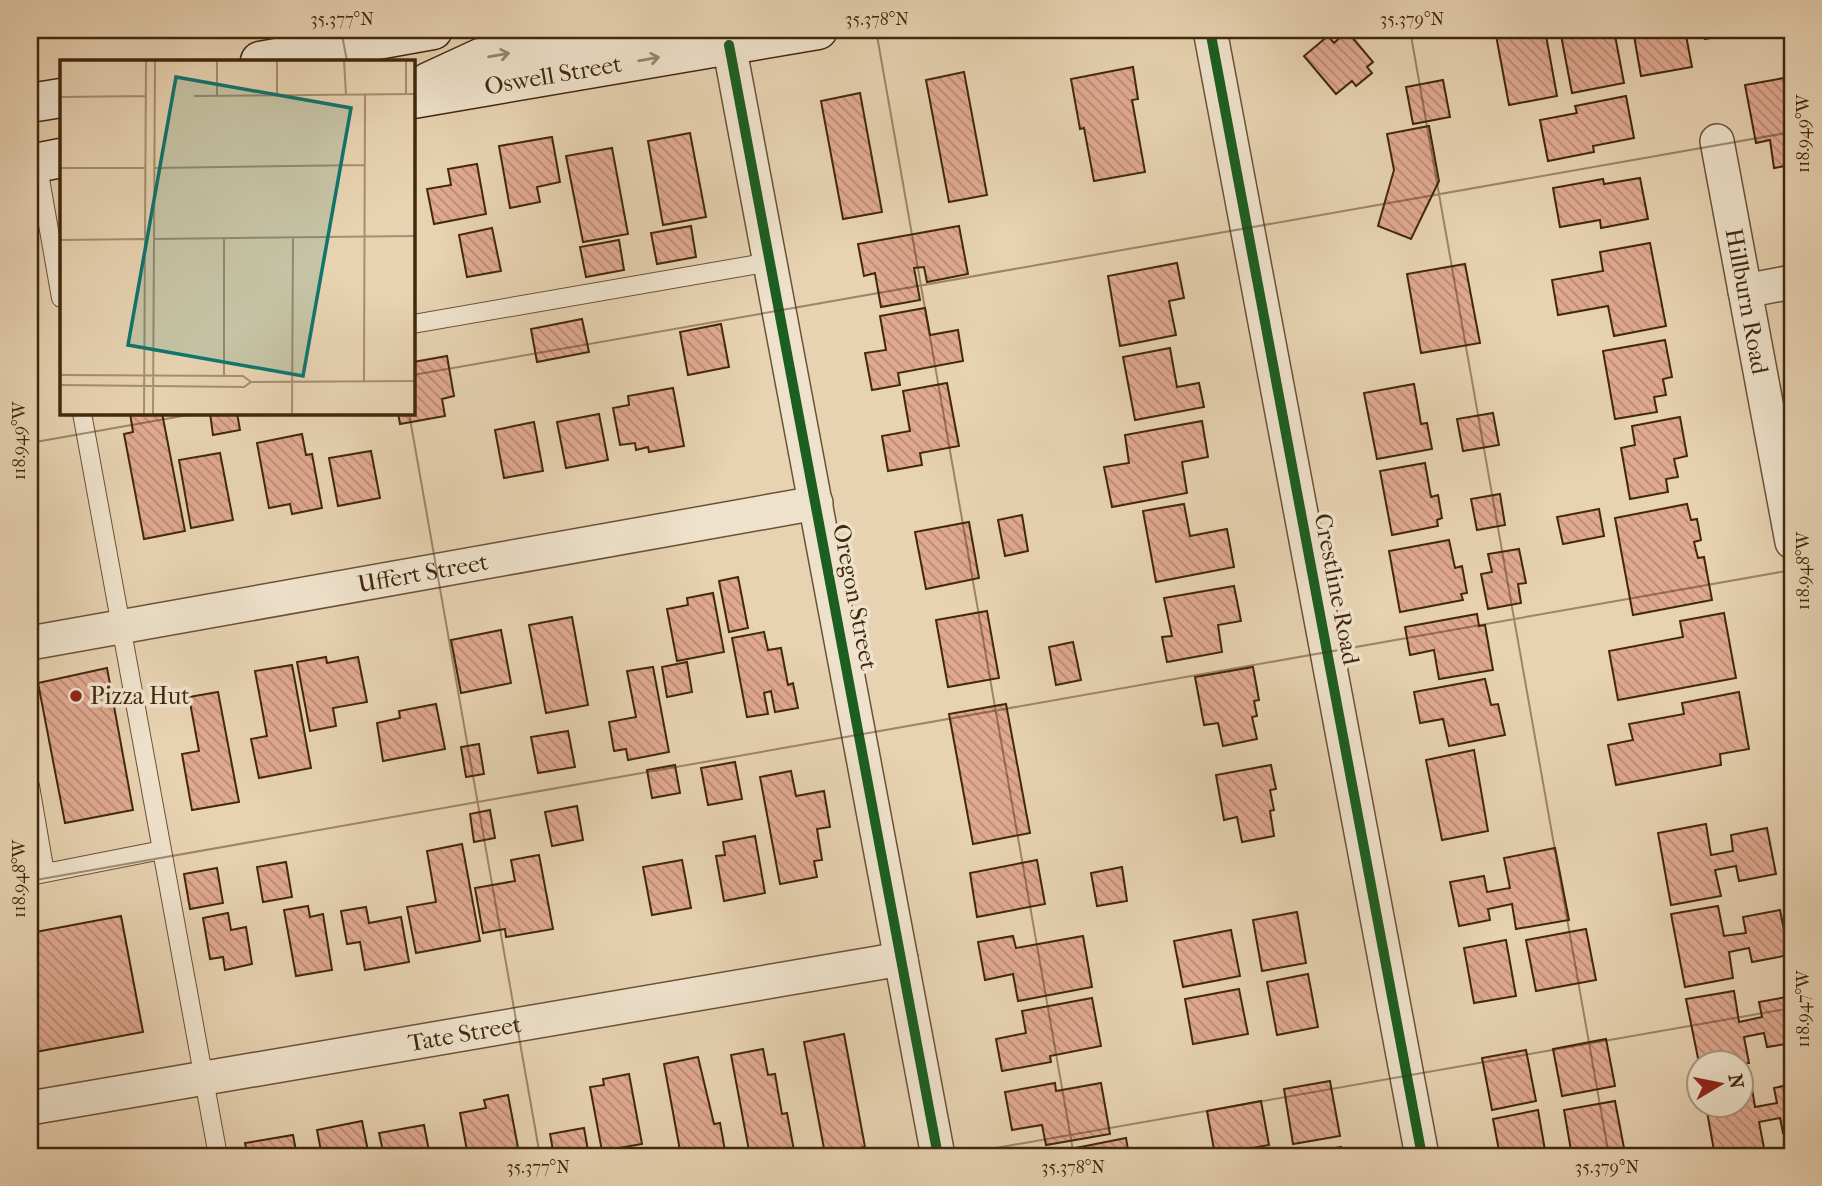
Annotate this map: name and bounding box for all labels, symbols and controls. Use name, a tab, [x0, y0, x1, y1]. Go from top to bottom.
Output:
text: 35.377°N	[310, 9, 374, 30]
text: 35.378°N	[845, 9, 909, 30]
text: 35.379°N	[1380, 9, 1445, 30]
one-way arrow	[487, 48, 510, 61]
street label: Oswell Street	[482, 50, 624, 101]
one-way arrow	[637, 52, 660, 65]
inset map	[60, 60, 415, 415]
text: 118.949°W	[1793, 93, 1814, 173]
street label: Hillburn Road	[1720, 226, 1775, 377]
text: 118.949°W	[9, 400, 30, 480]
street label: Crestline Road	[1309, 511, 1366, 668]
street label: Oregon Street	[827, 522, 883, 673]
text: 118.948°W	[1793, 531, 1814, 610]
street label: Uffert Street	[355, 548, 491, 598]
place label: Pizza Hut	[90, 682, 190, 710]
marker: Pizza Hut	[68, 688, 84, 704]
text: 118.948°W	[9, 839, 30, 918]
text: 118.947°W	[1793, 969, 1814, 1048]
street label: Tate Street	[406, 1010, 524, 1057]
north arrow	[1686, 1050, 1756, 1120]
text: N	[1724, 1072, 1748, 1091]
text: 35.377°N	[506, 1157, 570, 1178]
text: 35.378°N	[1041, 1157, 1105, 1178]
text: 35.379°N	[1575, 1157, 1640, 1178]

